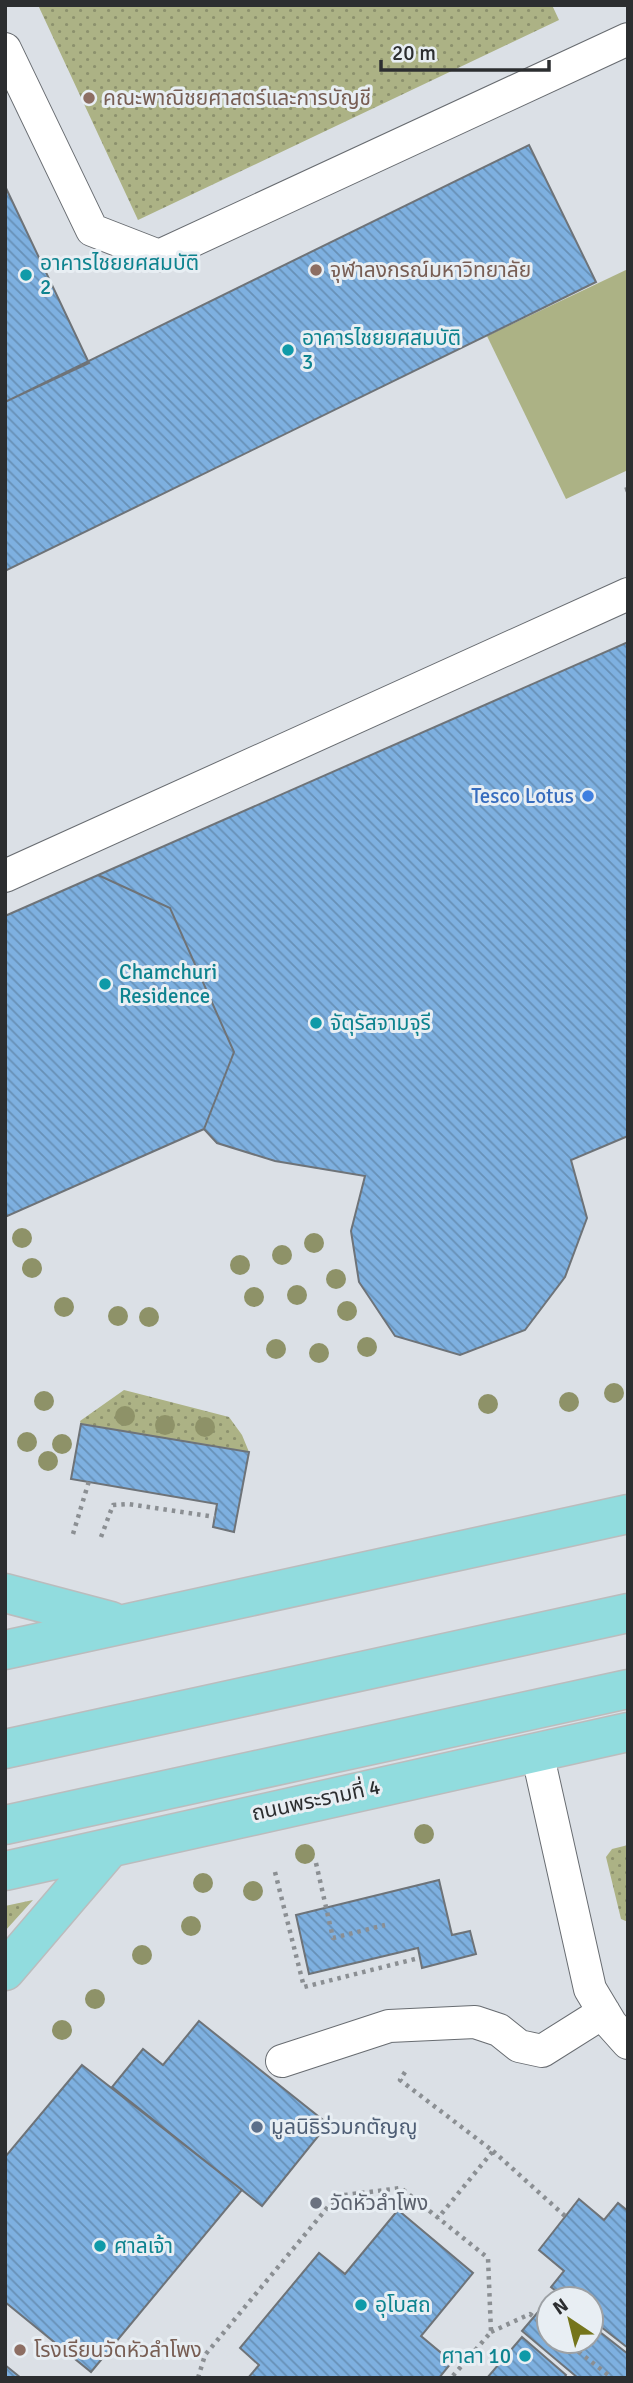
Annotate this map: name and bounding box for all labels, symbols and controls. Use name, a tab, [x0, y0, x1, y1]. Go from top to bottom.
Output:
scale bar	[381, 28, 549, 72]
text: 20 m	[392, 40, 436, 66]
place label: คณะพาณิชยศาสตร์และการบัญชี	[103, 85, 371, 111]
marker: คณะพาณิชยศาสตร์และการบัญชี	[81, 90, 97, 106]
place label: อาคารไชยยศสมบัติ 2	[40, 250, 199, 300]
place label: จุฬาลงกรณ์มหาวิทยาลัย	[330, 257, 531, 283]
marker: จุฬาลงกรณ์มหาวิทยาลัย	[308, 262, 324, 278]
marker: อาคารไชยยศสมบัติ 2	[18, 267, 34, 283]
place label: อาคารไชยยศสมบัติ 3	[302, 325, 461, 375]
marker: อาคารไชยยศสมบัติ 3	[280, 342, 296, 358]
place label: Tesco Lotus	[471, 783, 574, 809]
marker: Tesco Lotus	[580, 788, 596, 804]
place label: Chamchuri Residence	[119, 959, 217, 1009]
marker: Chamchuri Residence	[97, 976, 113, 992]
place label: จัตุรัสจามจุรี	[330, 1010, 431, 1036]
marker: จัตุรัสจามจุรี	[308, 1015, 324, 1031]
street label: ถนนพระรามที่ 4	[249, 1772, 383, 1826]
place label: มูลนิธิร่วมกตัญญู	[271, 2114, 417, 2140]
marker: มูลนิธิร่วมกตัญญู	[249, 2119, 265, 2135]
place label: วัดหัวลำโพง	[330, 2190, 428, 2216]
marker: วัดหัวลำโพง	[308, 2195, 324, 2211]
place label: ศาลเจ้า	[114, 2233, 173, 2259]
marker: ศาลเจ้า	[92, 2238, 108, 2254]
north arrow	[535, 2285, 605, 2355]
place label: อุโบสถ	[375, 2292, 431, 2318]
text: N	[549, 2293, 573, 2321]
marker: อุโบสถ	[353, 2297, 369, 2313]
place label: โรงเรียนวัดหัวลำโพง	[34, 2337, 202, 2363]
marker: โรงเรียนวัดหัวลำโพง	[12, 2342, 28, 2358]
place label: ศาลา 10	[441, 2343, 511, 2369]
marker: ศาลา 10	[517, 2348, 533, 2364]

